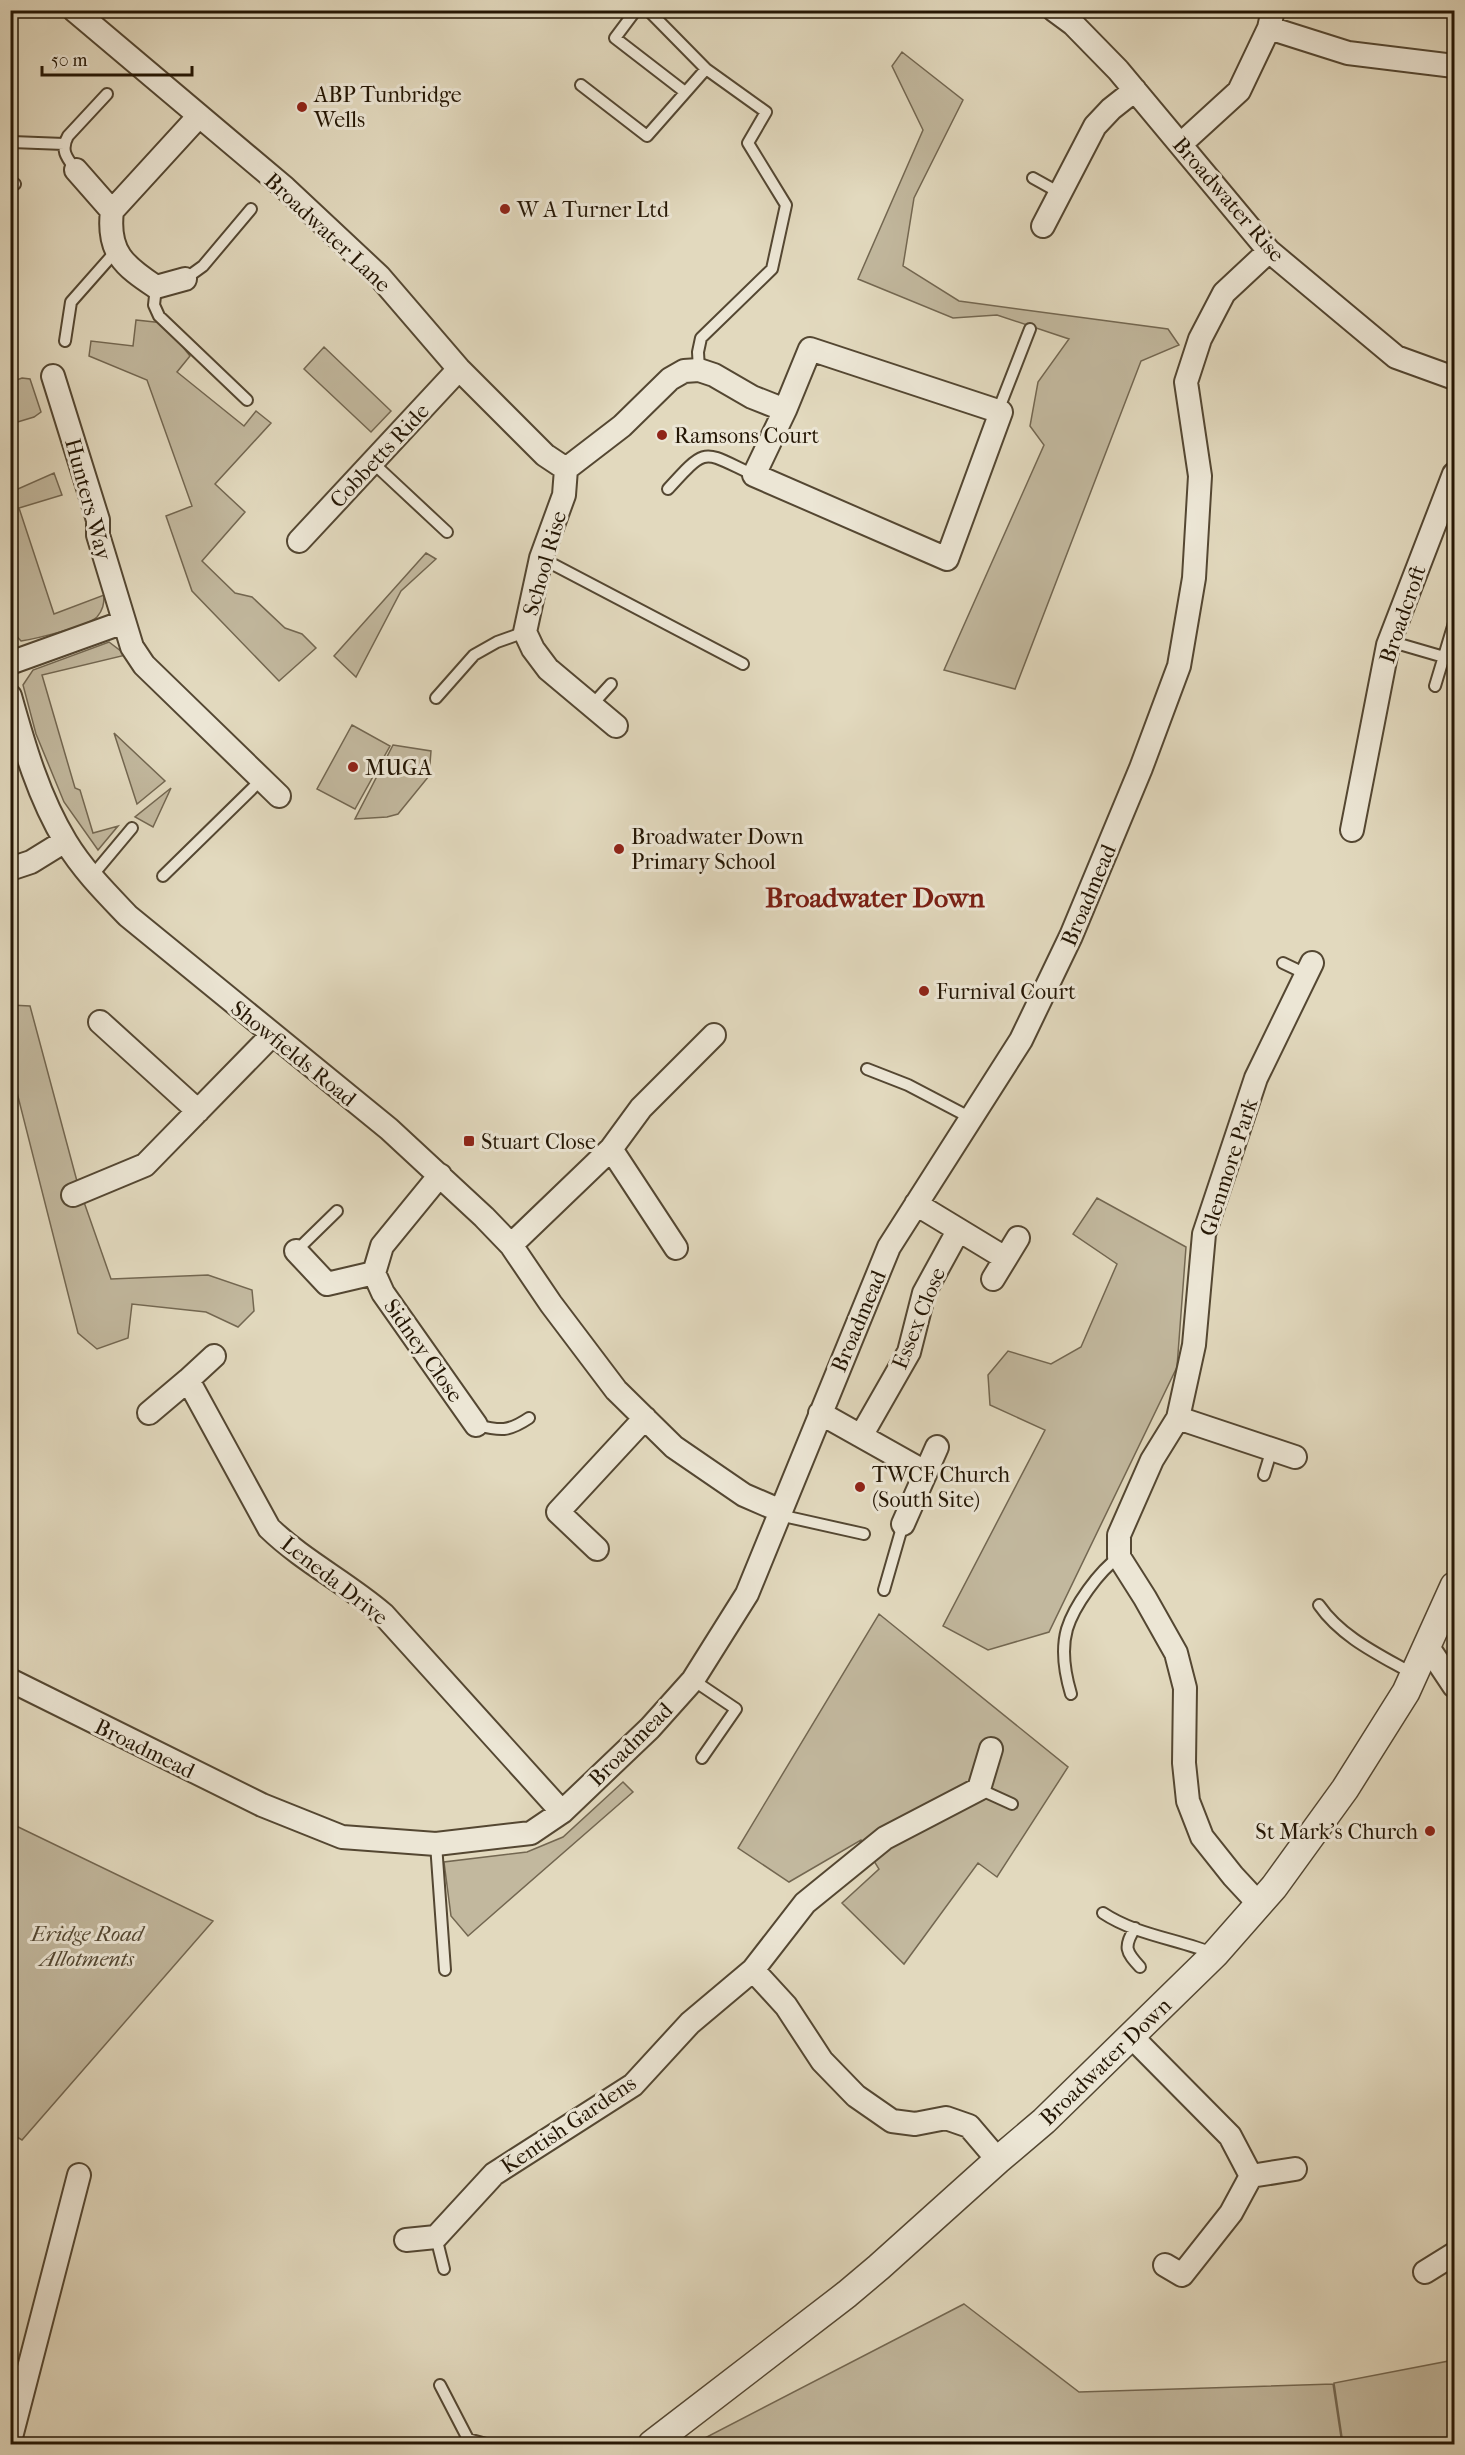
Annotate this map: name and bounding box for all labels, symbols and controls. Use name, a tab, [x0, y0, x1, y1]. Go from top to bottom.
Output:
scale bar	[42, 39, 192, 77]
text: 50 m	[51, 50, 88, 71]
place label: ABP Tunbridge Wells	[313, 82, 462, 133]
marker: ABP Tunbridge Wells	[295, 100, 309, 114]
street label: Broadwater Rise	[1167, 132, 1290, 268]
street label: Broadwater Lane	[259, 168, 396, 298]
place label: W A Turner Ltd	[516, 197, 670, 223]
marker: W A Turner Ltd	[498, 202, 512, 216]
street label: Cobbetts Ride	[325, 398, 435, 513]
place label: Ramsons Court	[674, 423, 819, 449]
marker: Ramsons Court	[655, 428, 669, 442]
street label: Hunters Way	[59, 436, 117, 564]
street label: School Rise	[518, 508, 572, 619]
street label: Broadcroft	[1374, 562, 1432, 667]
place label: MUGA	[365, 755, 433, 781]
marker: MUGA	[346, 760, 360, 774]
place label: Broadwater Down Primary School	[631, 824, 804, 875]
street label: Broadmead	[1056, 840, 1122, 950]
marker: Broadwater Down Primary School	[612, 842, 626, 856]
district label: Broadwater Down	[765, 881, 985, 914]
place label: Furnival Court	[936, 979, 1076, 1005]
marker: Furnival Court	[917, 984, 931, 998]
street label: Showfields Road	[226, 995, 362, 1113]
street label: Glenmore Park	[1195, 1095, 1264, 1239]
place label: Stuart Close	[481, 1129, 596, 1155]
marker: Stuart Close	[462, 1134, 476, 1148]
street label: Essex Close	[887, 1264, 951, 1373]
street label: Broadmead	[826, 1266, 892, 1376]
street label: Sidney Close	[378, 1294, 468, 1407]
place label: TWCF Church (South Site)	[872, 1462, 1011, 1513]
marker: TWCF Church (South Site)	[853, 1480, 867, 1494]
street label: Leneda Drive	[276, 1531, 393, 1631]
street label: Broadmead	[583, 1697, 679, 1792]
street label: Broadmead	[90, 1714, 200, 1785]
place label: St Mark's Church	[1255, 1819, 1419, 1845]
marker: St Mark's Church	[1423, 1824, 1437, 1838]
park label: Eridge Road Allotments	[29, 1921, 146, 1972]
street label: Broadwater Down	[1035, 1992, 1177, 2131]
street label: Kentish Gardens	[496, 2070, 641, 2180]

